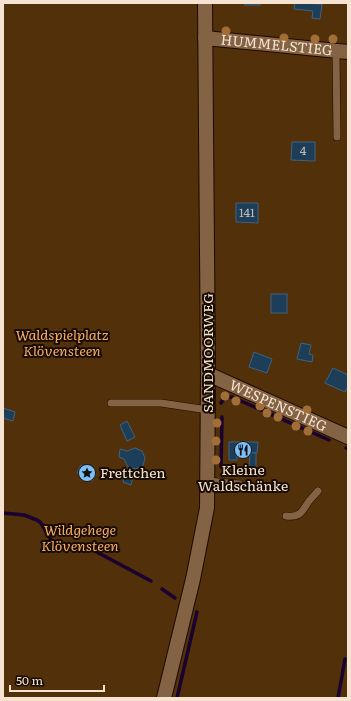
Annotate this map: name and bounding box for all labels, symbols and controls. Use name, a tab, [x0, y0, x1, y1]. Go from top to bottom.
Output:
street label: HUMMELSTIEG	[220, 29, 334, 59]
house number: 4	[300, 141, 307, 159]
house number: 141	[239, 203, 255, 221]
street label: SANDMOORWEG	[197, 293, 217, 413]
park label: Waldspielplatz Klövensteen	[15, 324, 109, 360]
street label: WESPENSTIEG	[227, 374, 331, 436]
restaurant icon: Kleine Waldschänke	[233, 440, 253, 460]
place label: Kleine Waldschänke	[198, 459, 288, 495]
place label: Frettchen	[100, 462, 166, 482]
place icon: Frettchen	[77, 463, 97, 483]
park label: Wildgehege Klövensteen	[41, 519, 119, 555]
scale bar	[10, 667, 104, 693]
text: 50 m	[16, 671, 43, 689]

